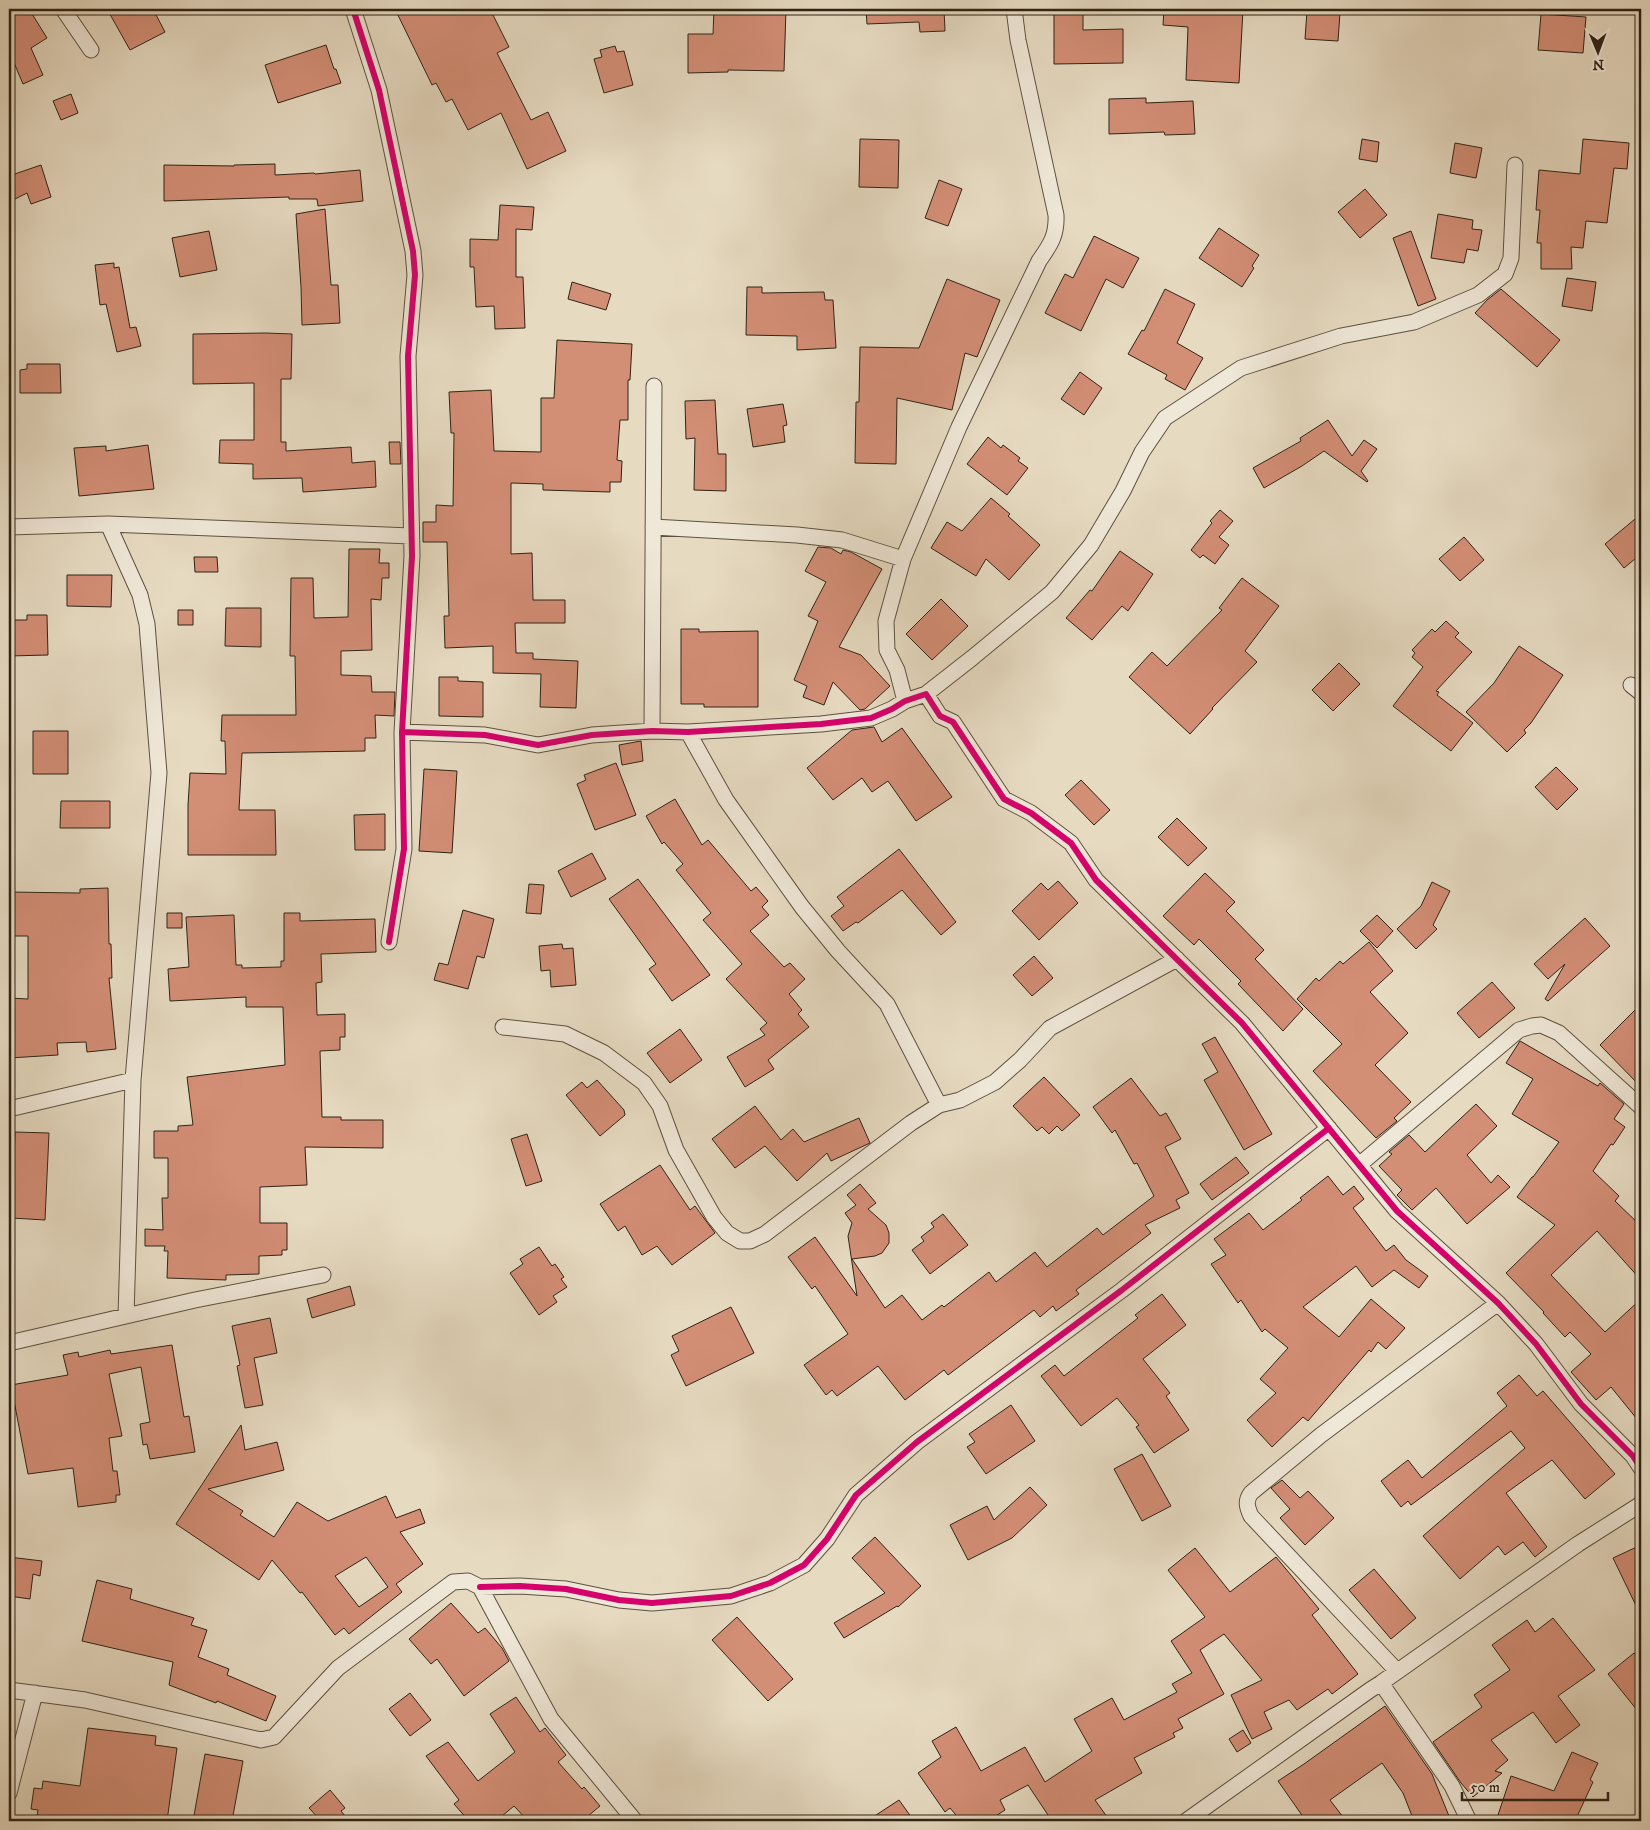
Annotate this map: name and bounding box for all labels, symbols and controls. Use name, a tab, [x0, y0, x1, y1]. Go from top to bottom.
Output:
north arrow	[1572, 28, 1622, 78]
text: N	[1592, 55, 1604, 73]
scale bar	[1462, 1770, 1609, 1802]
text: 50 m	[1470, 1778, 1500, 1797]

